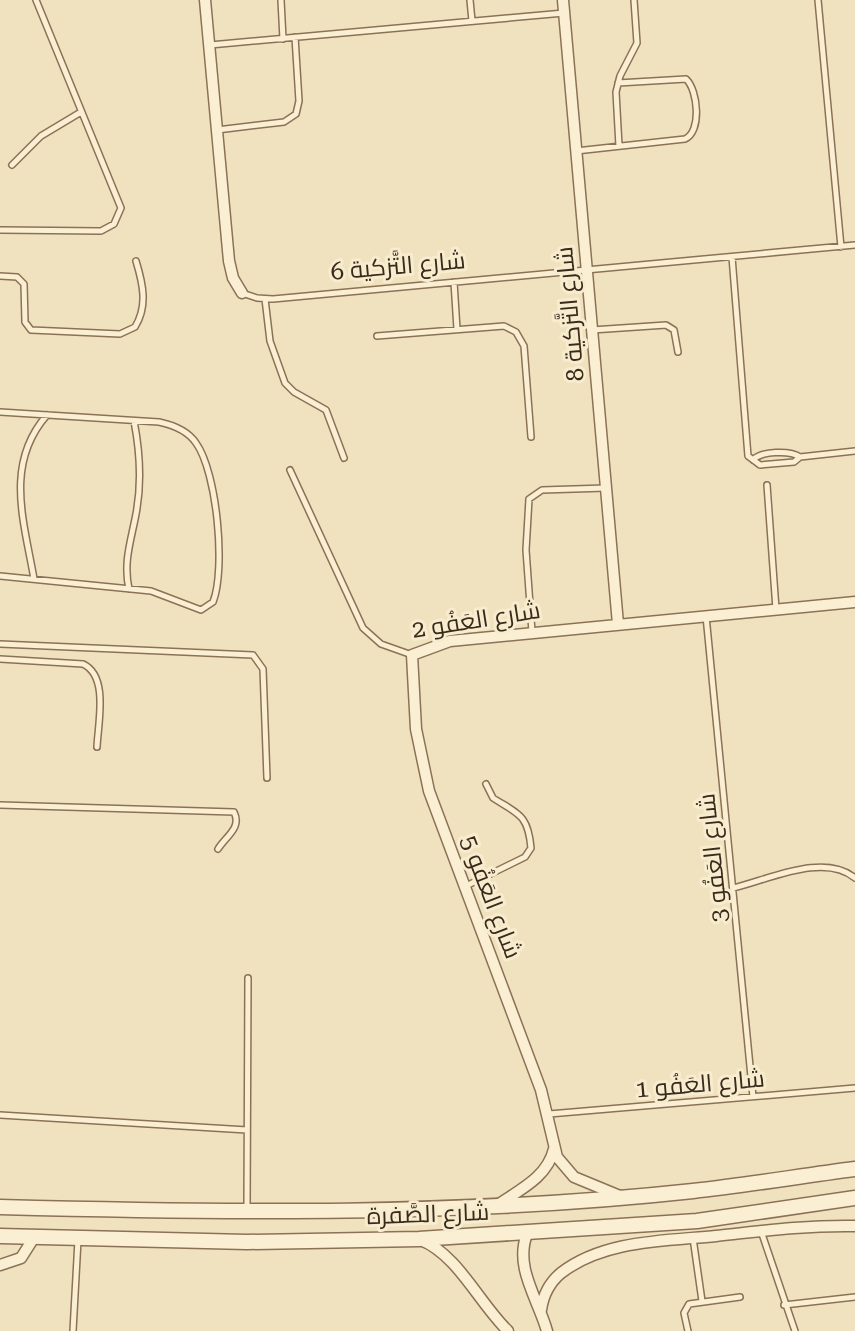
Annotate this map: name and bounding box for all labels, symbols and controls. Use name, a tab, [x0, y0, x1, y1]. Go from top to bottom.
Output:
street label: شارع التَّزكية 6	[329, 245, 467, 288]
street label: شارع التَّزكية 8	[549, 245, 592, 383]
street label: شارع العَفُو 2	[410, 596, 543, 646]
street label: شارع العَفُو 3	[692, 792, 736, 924]
street label: شارع العَفُو 5	[453, 831, 527, 963]
street label: شارع العَفُو 1	[634, 1064, 766, 1106]
street label: شارع الصَّفرة	[366, 1198, 490, 1232]

